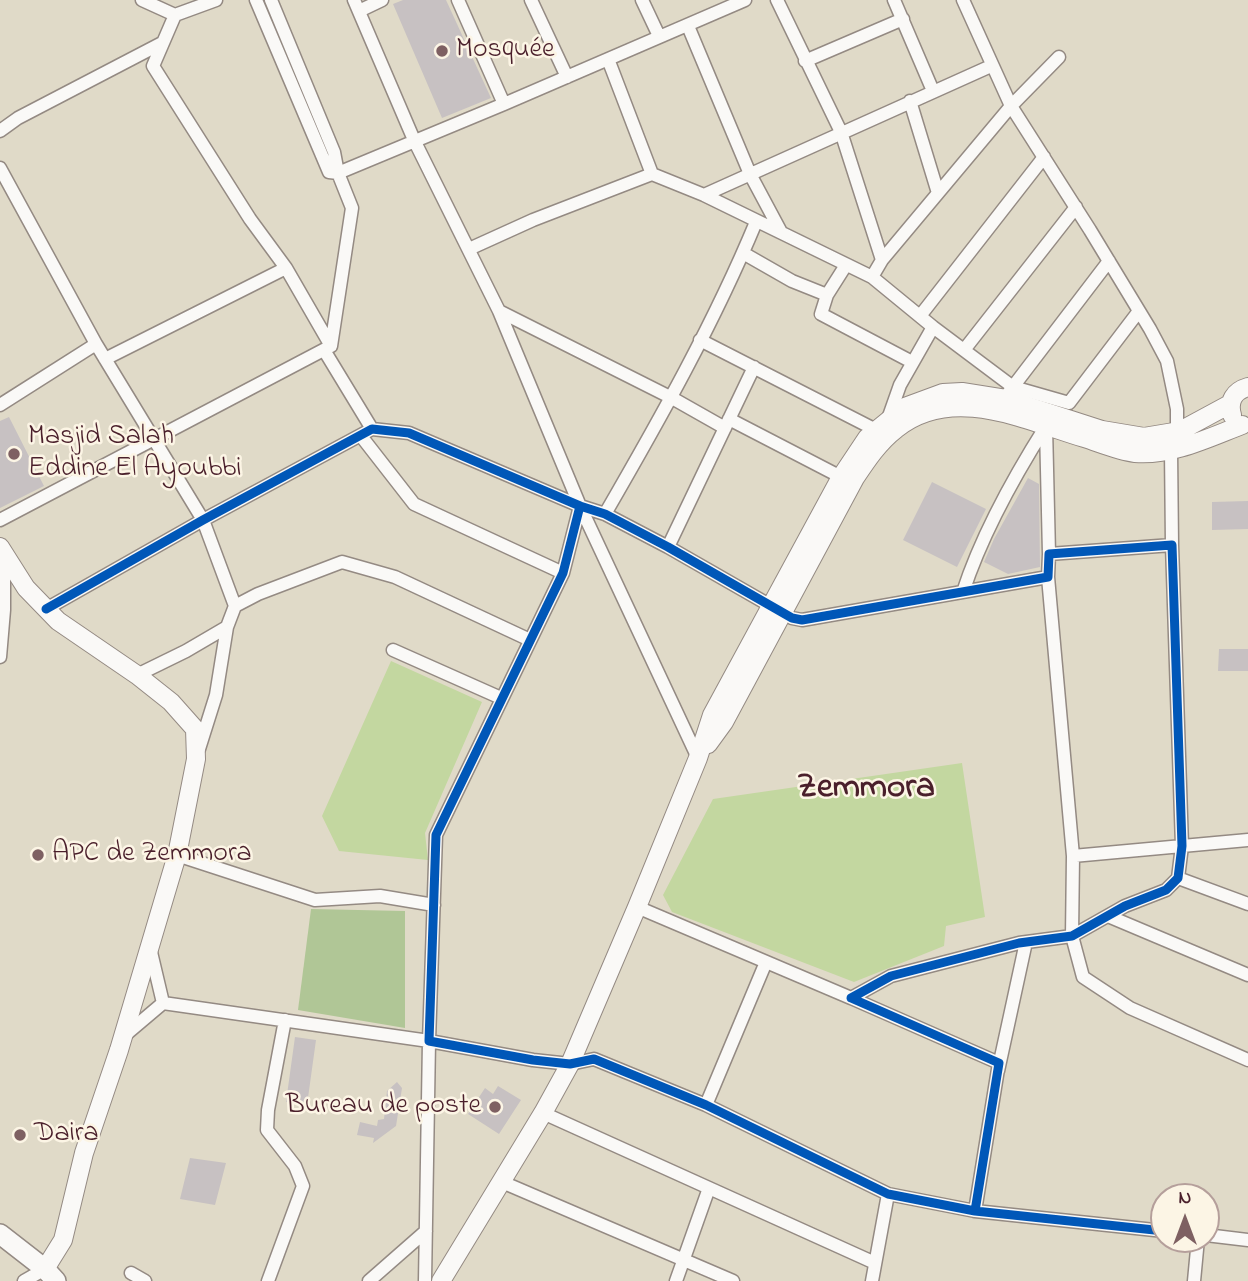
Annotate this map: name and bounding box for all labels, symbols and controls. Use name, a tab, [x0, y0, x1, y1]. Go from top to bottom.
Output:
place label: Mosquée	[456, 34, 554, 68]
marker: Mosquée	[434, 43, 450, 59]
place label: Masjid Salah Eddine El Ayoubbi	[28, 421, 241, 487]
marker: Masjid Salah Eddine El Ayoubbi	[6, 446, 22, 462]
district label: Zemmora	[797, 769, 935, 811]
place label: APC de Zemmora	[52, 838, 252, 872]
marker: APC de Zemmora	[30, 847, 46, 863]
place label: Bureau de poste	[286, 1090, 481, 1124]
marker: Bureau de poste	[487, 1099, 503, 1115]
place label: Daira	[34, 1118, 99, 1152]
marker: Daira	[12, 1127, 28, 1143]
north arrow	[1150, 1183, 1220, 1253]
text: N	[1179, 1185, 1191, 1212]

